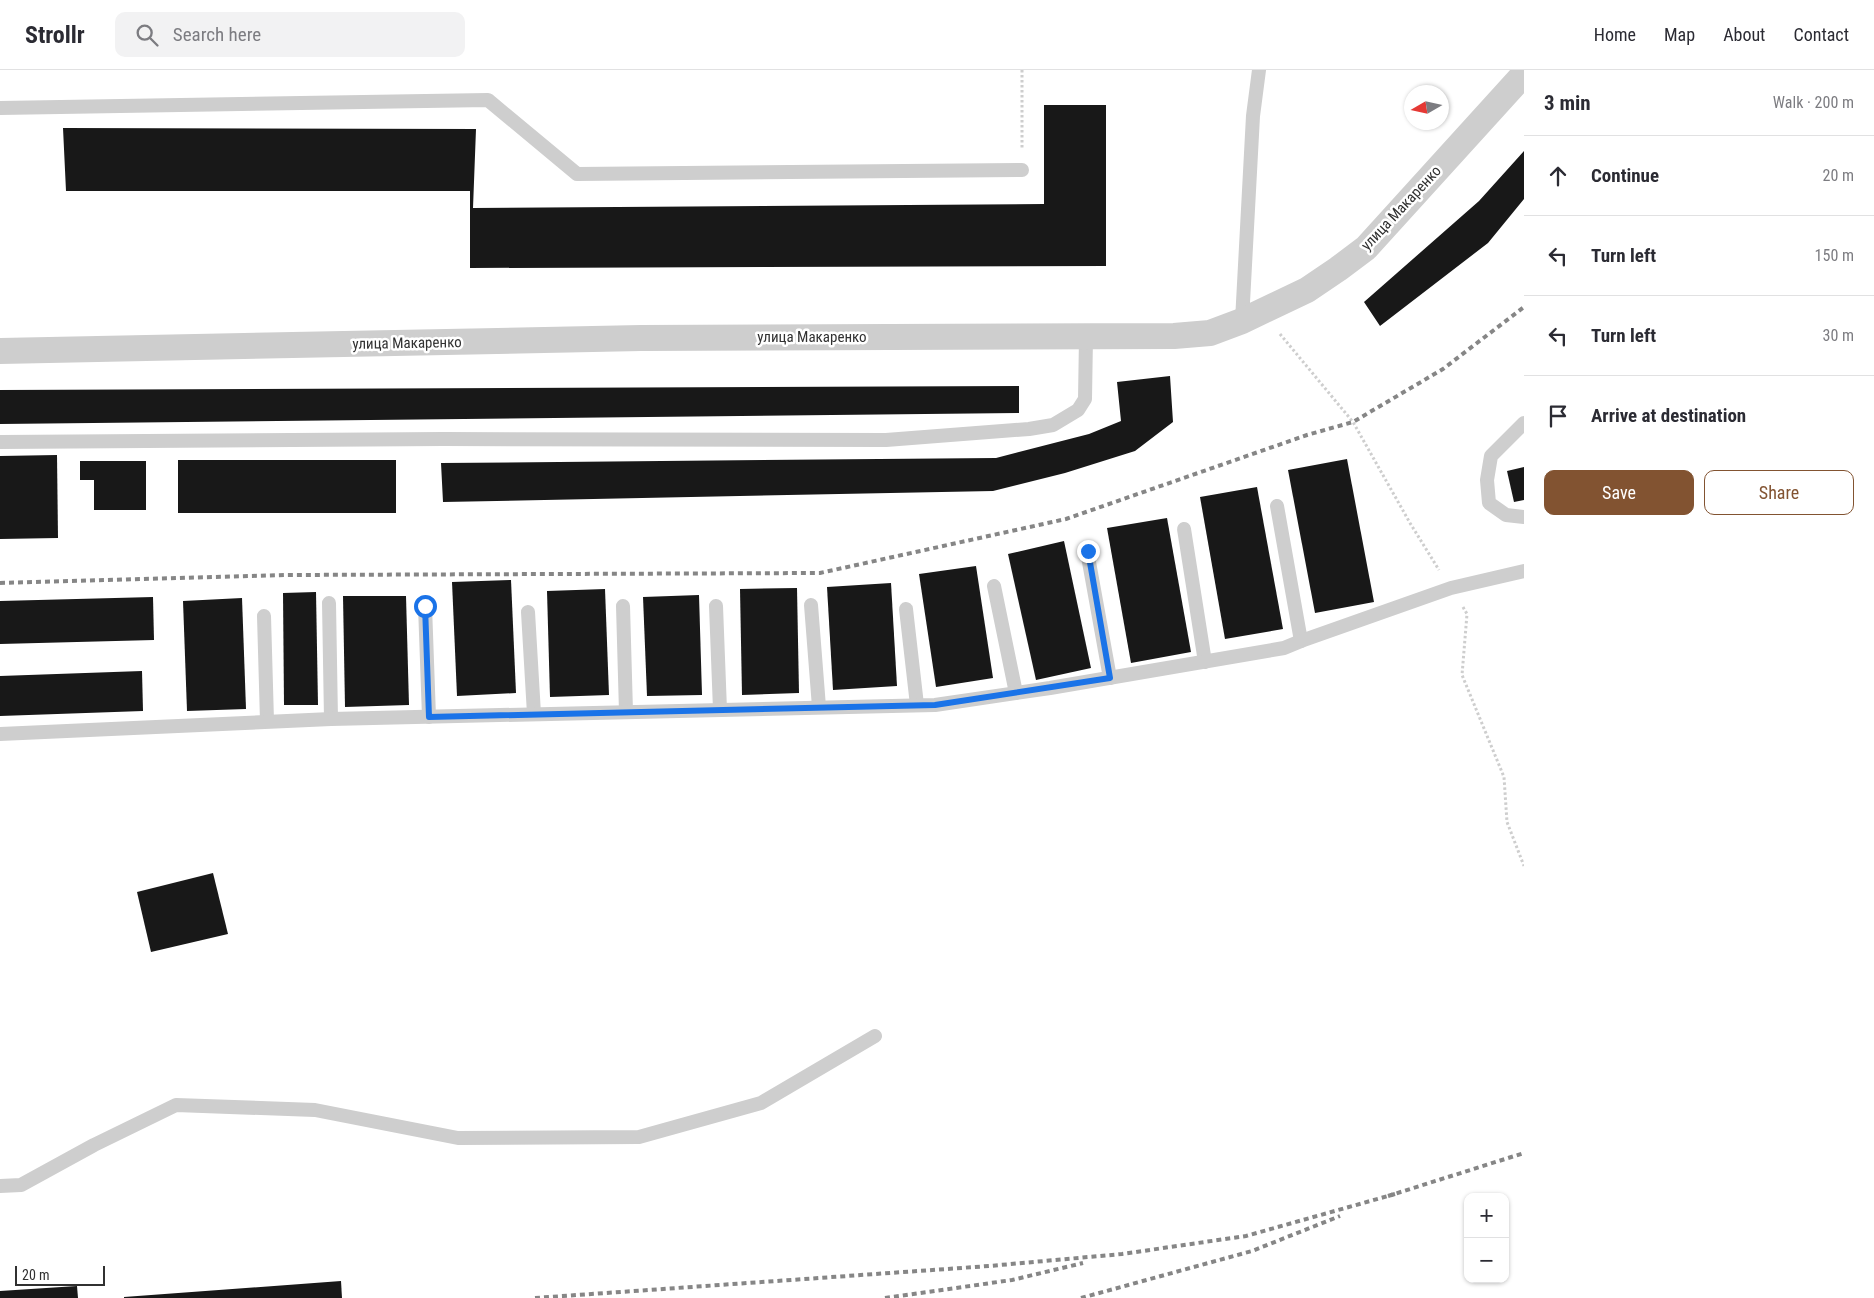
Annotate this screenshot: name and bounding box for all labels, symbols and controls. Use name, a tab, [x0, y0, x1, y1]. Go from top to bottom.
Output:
search box	[115, 12, 465, 57]
text: Strollr	[25, 21, 85, 49]
icon: search	[133, 21, 161, 49]
text: Search here	[173, 23, 261, 46]
text: Home	[1594, 24, 1636, 45]
text: Map	[1664, 24, 1695, 45]
text: About	[1723, 24, 1765, 45]
text: Contact	[1793, 24, 1849, 45]
north arrow	[1404, 85, 1449, 130]
text: 3 min	[1544, 91, 1591, 115]
text: Walk · 200 m	[1773, 93, 1854, 112]
street label: улица Макаренко	[1357, 162, 1445, 254]
icon: ahead	[1544, 162, 1572, 190]
text: Continue	[1591, 164, 1659, 187]
text: 20 m	[1822, 166, 1854, 185]
icon: left	[1544, 242, 1572, 270]
text: Turn left	[1591, 244, 1656, 267]
text: 150 m	[1815, 246, 1854, 265]
icon: left	[1544, 322, 1572, 350]
text: Turn left	[1591, 324, 1656, 347]
text: 30 m	[1822, 326, 1854, 345]
street label: улица Макаренко	[757, 328, 867, 346]
street label: улица Макаренко	[352, 333, 462, 353]
icon: arrive	[1544, 402, 1572, 430]
text: Arrive at destination	[1591, 404, 1746, 427]
button: Save	[1544, 470, 1694, 515]
button: Share	[1704, 470, 1854, 515]
route end	[1077, 540, 1100, 563]
route start	[414, 595, 437, 618]
map controls	[1464, 1193, 1509, 1283]
button: +	[1464, 1193, 1509, 1238]
button: −	[1464, 1238, 1509, 1283]
scale bar	[15, 1263, 105, 1286]
text: 20 m	[22, 1267, 50, 1283]

